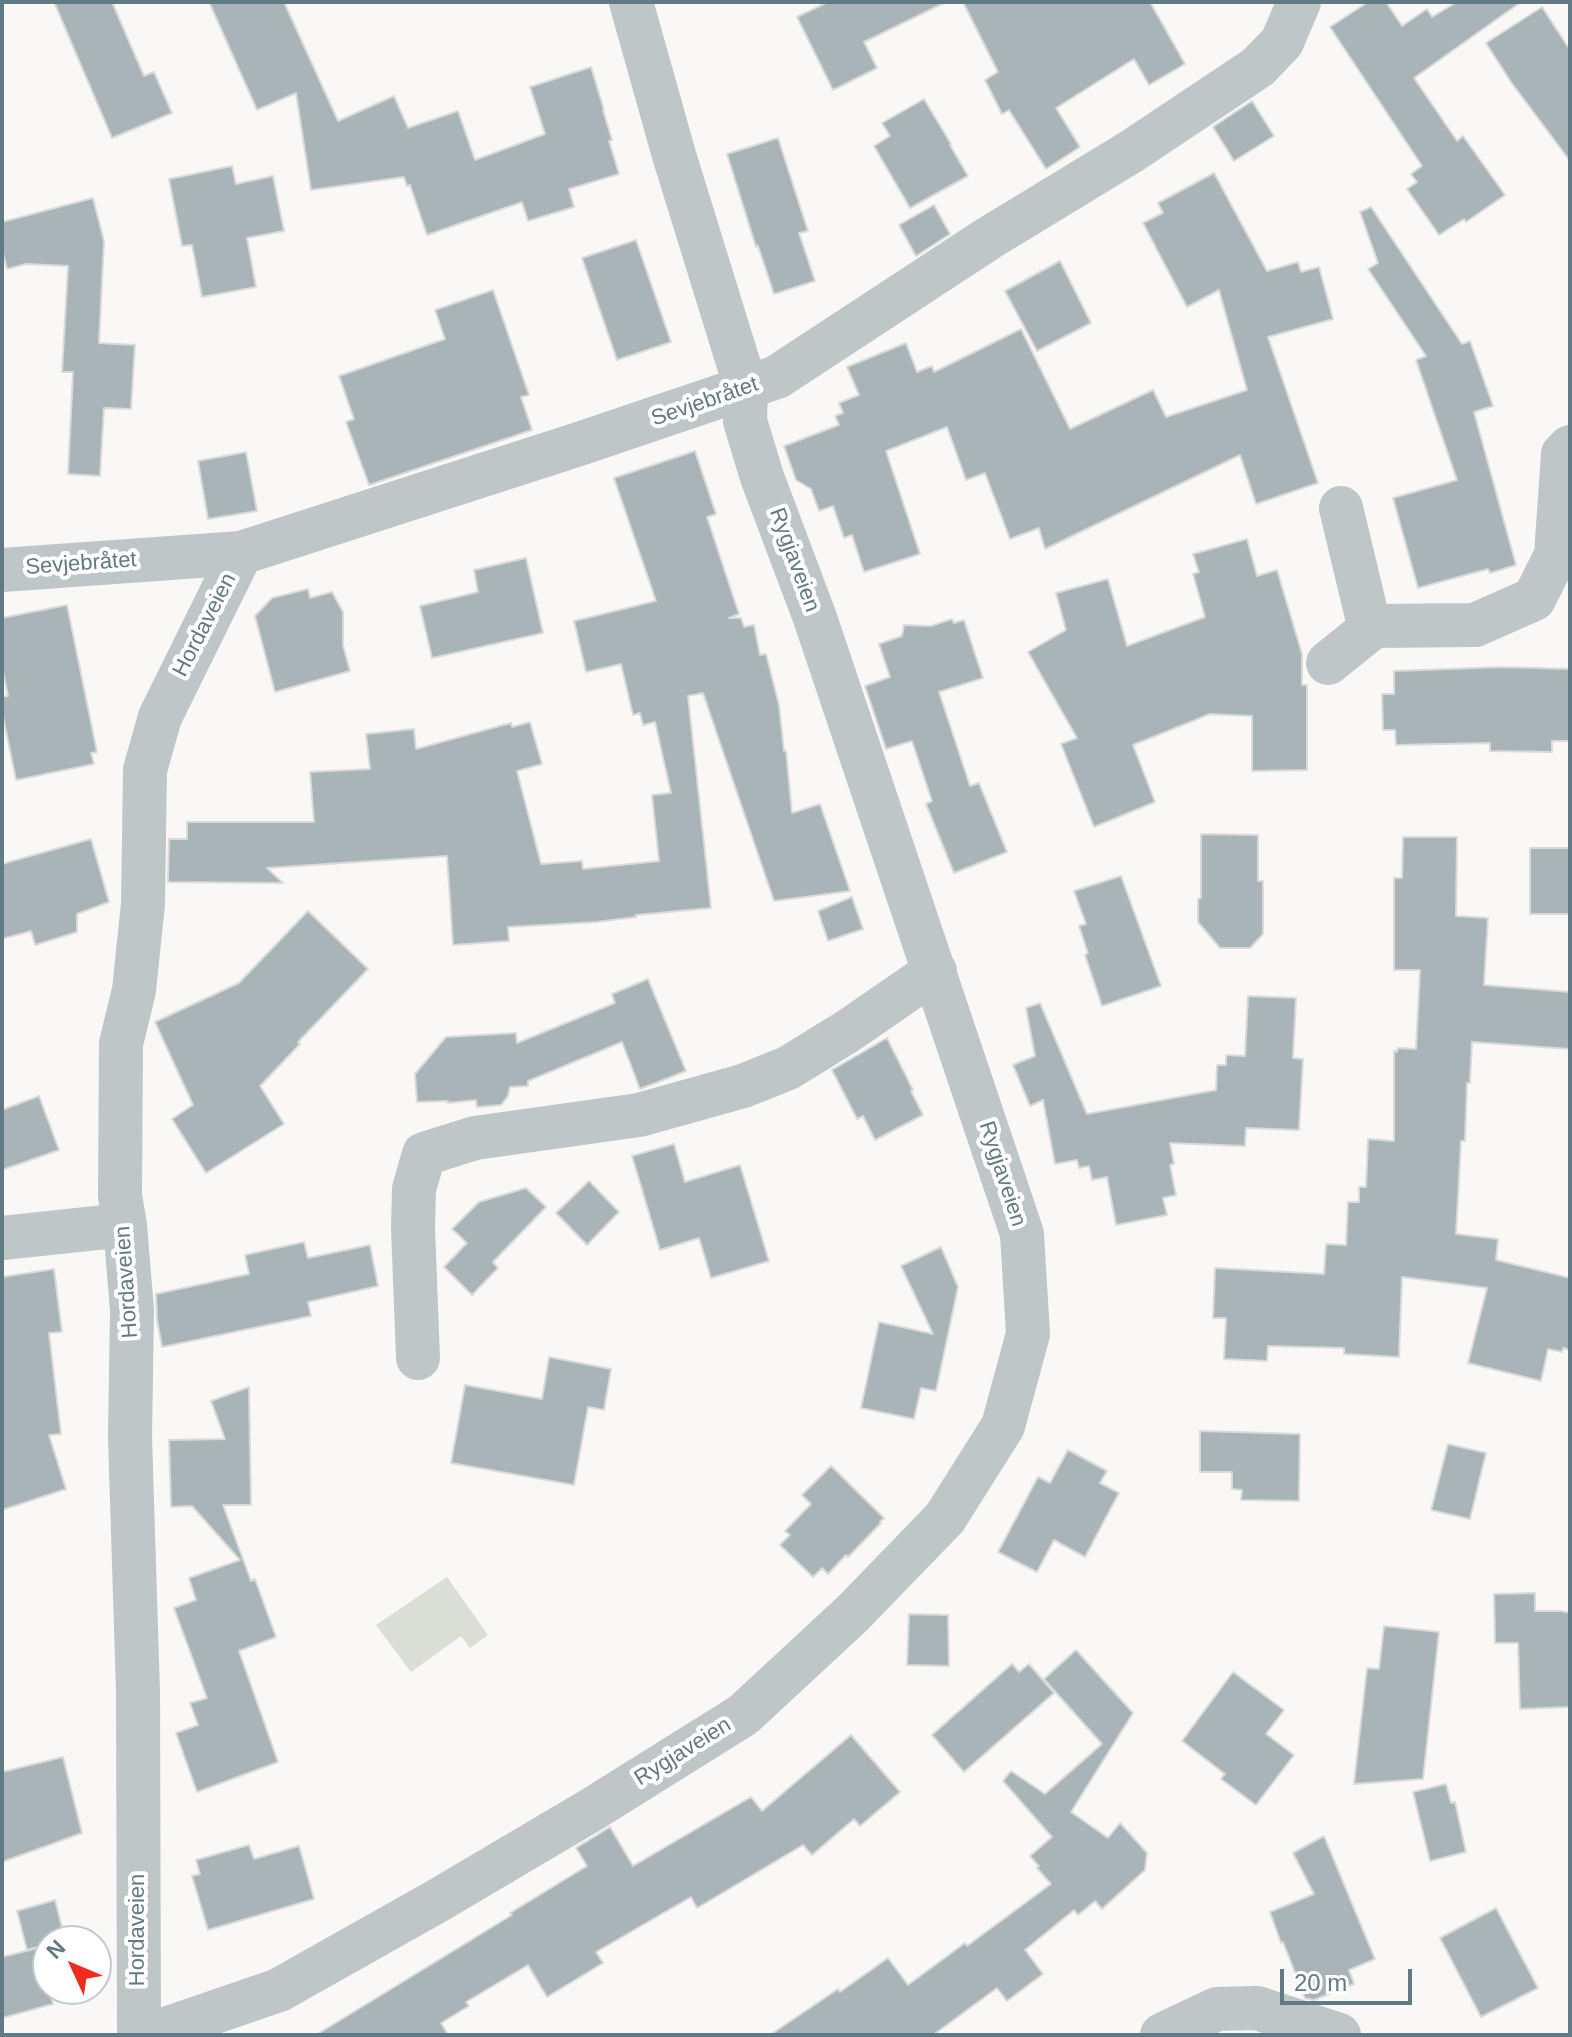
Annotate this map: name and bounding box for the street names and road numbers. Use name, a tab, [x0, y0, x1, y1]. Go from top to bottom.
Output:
street label: Sevjebråtet	[648, 371, 762, 433]
street label: Rygjaveien	[763, 504, 825, 616]
street label: Sevjebråtet	[25, 547, 137, 581]
street label: Hordaveien	[168, 569, 242, 681]
street label: Rygjaveien	[973, 1118, 1031, 1230]
street label: Hordaveien	[110, 1225, 144, 1339]
street label: Rygjaveien	[630, 1712, 736, 1792]
street label: Hordaveien	[125, 1874, 151, 1986]

